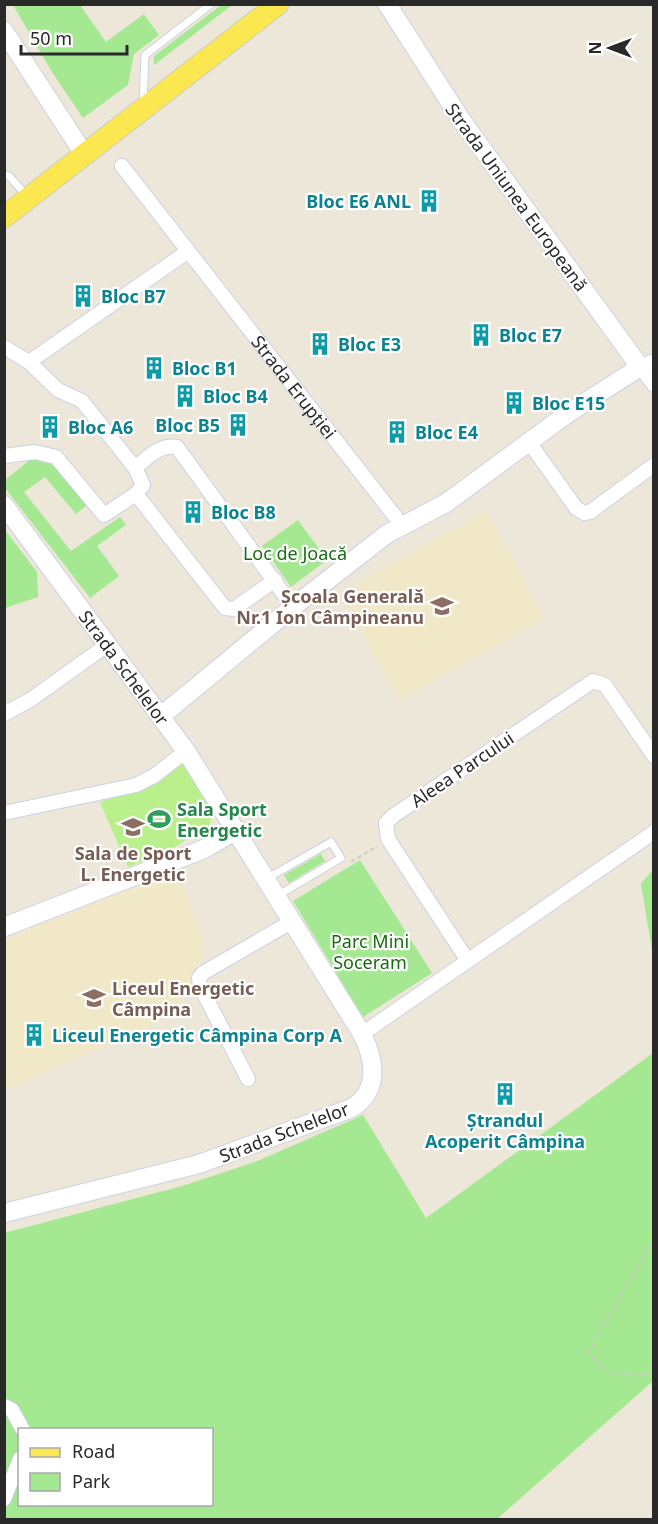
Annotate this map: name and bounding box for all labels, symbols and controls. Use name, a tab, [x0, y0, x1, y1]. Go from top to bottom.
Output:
scale bar	[21, 18, 128, 56]
north arrow	[580, 18, 640, 78]
text: 50 m	[30, 26, 72, 50]
text: N	[584, 41, 606, 55]
street label: Strada Uniunea Europeană	[441, 98, 593, 296]
building icon: Bloc E6 ANL	[416, 188, 442, 214]
place label: Bloc E6 ANL	[306, 189, 411, 213]
building icon: Bloc B7	[70, 283, 96, 309]
place label: Bloc B7	[101, 284, 166, 308]
building icon: Bloc E7	[468, 322, 494, 348]
place label: Bloc E7	[499, 323, 562, 347]
street label: Strada Erupției	[246, 330, 342, 444]
building icon: Bloc E3	[307, 331, 333, 357]
place label: Bloc E3	[338, 332, 401, 356]
building icon: Bloc B1	[141, 355, 167, 381]
place label: Bloc B1	[172, 356, 237, 380]
building icon: Bloc B4	[172, 383, 198, 409]
place label: Bloc B4	[203, 384, 268, 408]
building icon: Bloc E15	[501, 390, 527, 416]
place label: Bloc E15	[532, 391, 605, 415]
building icon: Bloc B5	[225, 412, 251, 438]
place label: Bloc B5	[155, 413, 220, 437]
building icon: Bloc A6	[37, 414, 63, 440]
place label: Bloc A6	[68, 415, 133, 439]
building icon: Bloc E4	[384, 419, 410, 445]
place label: Bloc E4	[415, 420, 478, 444]
building icon: Bloc B8	[180, 499, 206, 525]
place label: Bloc B8	[211, 500, 276, 524]
park label: Loc de Joacă	[243, 541, 347, 565]
place label: Școala Generală Nr.1 Ion Câmpineanu	[236, 584, 424, 629]
school or university icon: Școala Generală Nr.1 Ion Câmpineanu	[429, 593, 455, 619]
street label: Strada Schelelor	[74, 605, 175, 730]
street label: Aleea Parcului	[406, 726, 518, 812]
place label: Sala Sport Energetic	[177, 797, 267, 842]
sports icon: Sala Sport Energetic	[146, 806, 172, 832]
school or university icon: Sala de Sport L. Energetic	[120, 814, 146, 840]
place label: Sala de Sport L. Energetic	[75, 841, 192, 886]
park label: Parc Mini Soceram	[331, 929, 409, 974]
place label: Liceul Energetic Câmpina	[112, 976, 254, 1021]
school or university icon: Liceul Energetic Câmpina	[81, 985, 107, 1011]
building icon: Liceul Energetic Câmpina Corp A	[21, 1022, 47, 1048]
place label: Liceul Energetic Câmpina Corp A	[52, 1023, 343, 1047]
building icon: Ștrandul Acoperit Câmpina	[492, 1081, 518, 1107]
street label: Strada Schelelor	[216, 1096, 353, 1168]
place label: Ștrandul Acoperit Câmpina	[425, 1108, 585, 1153]
legend	[18, 1428, 213, 1506]
text: Road	[72, 1439, 115, 1463]
text: Park	[72, 1469, 110, 1493]

